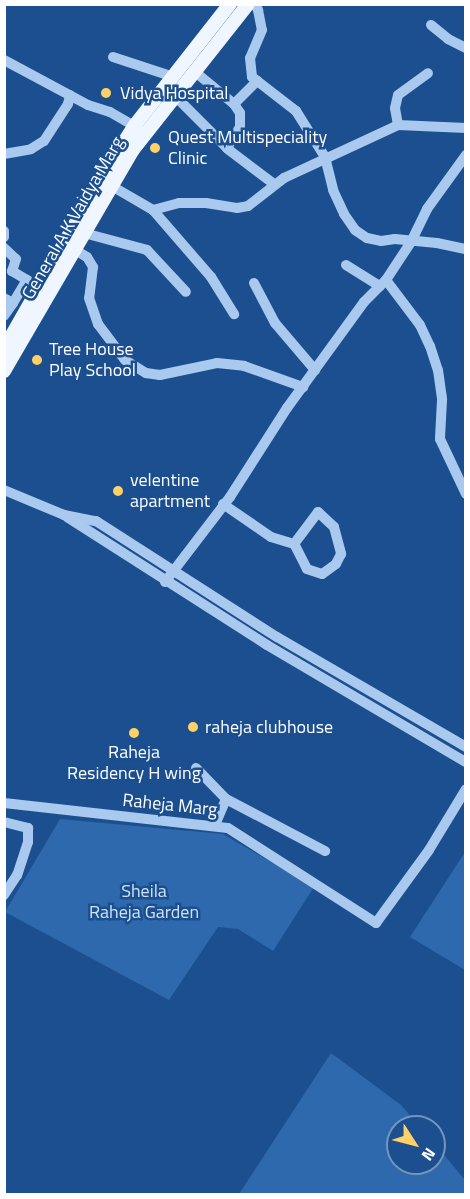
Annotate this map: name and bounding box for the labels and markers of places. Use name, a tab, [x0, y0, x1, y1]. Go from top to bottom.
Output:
place label: Vidya Hospital	[120, 82, 228, 104]
marker: Vidya Hospital	[97, 84, 115, 102]
place label: Quest Multispeciality Clinic	[168, 127, 327, 170]
marker: Quest Multispeciality Clinic	[146, 139, 164, 157]
place label: Tree House Play School	[49, 339, 136, 382]
marker: Tree House Play School	[30, 353, 44, 367]
place label: velentine apartment	[130, 470, 210, 512]
marker: velentine apartment	[111, 484, 125, 498]
place label: raheja clubhouse	[205, 716, 333, 738]
marker: raheja clubhouse	[186, 720, 200, 734]
marker: Raheja Residency H wing	[127, 726, 141, 740]
place label: Raheja Residency H wing	[67, 742, 201, 784]

